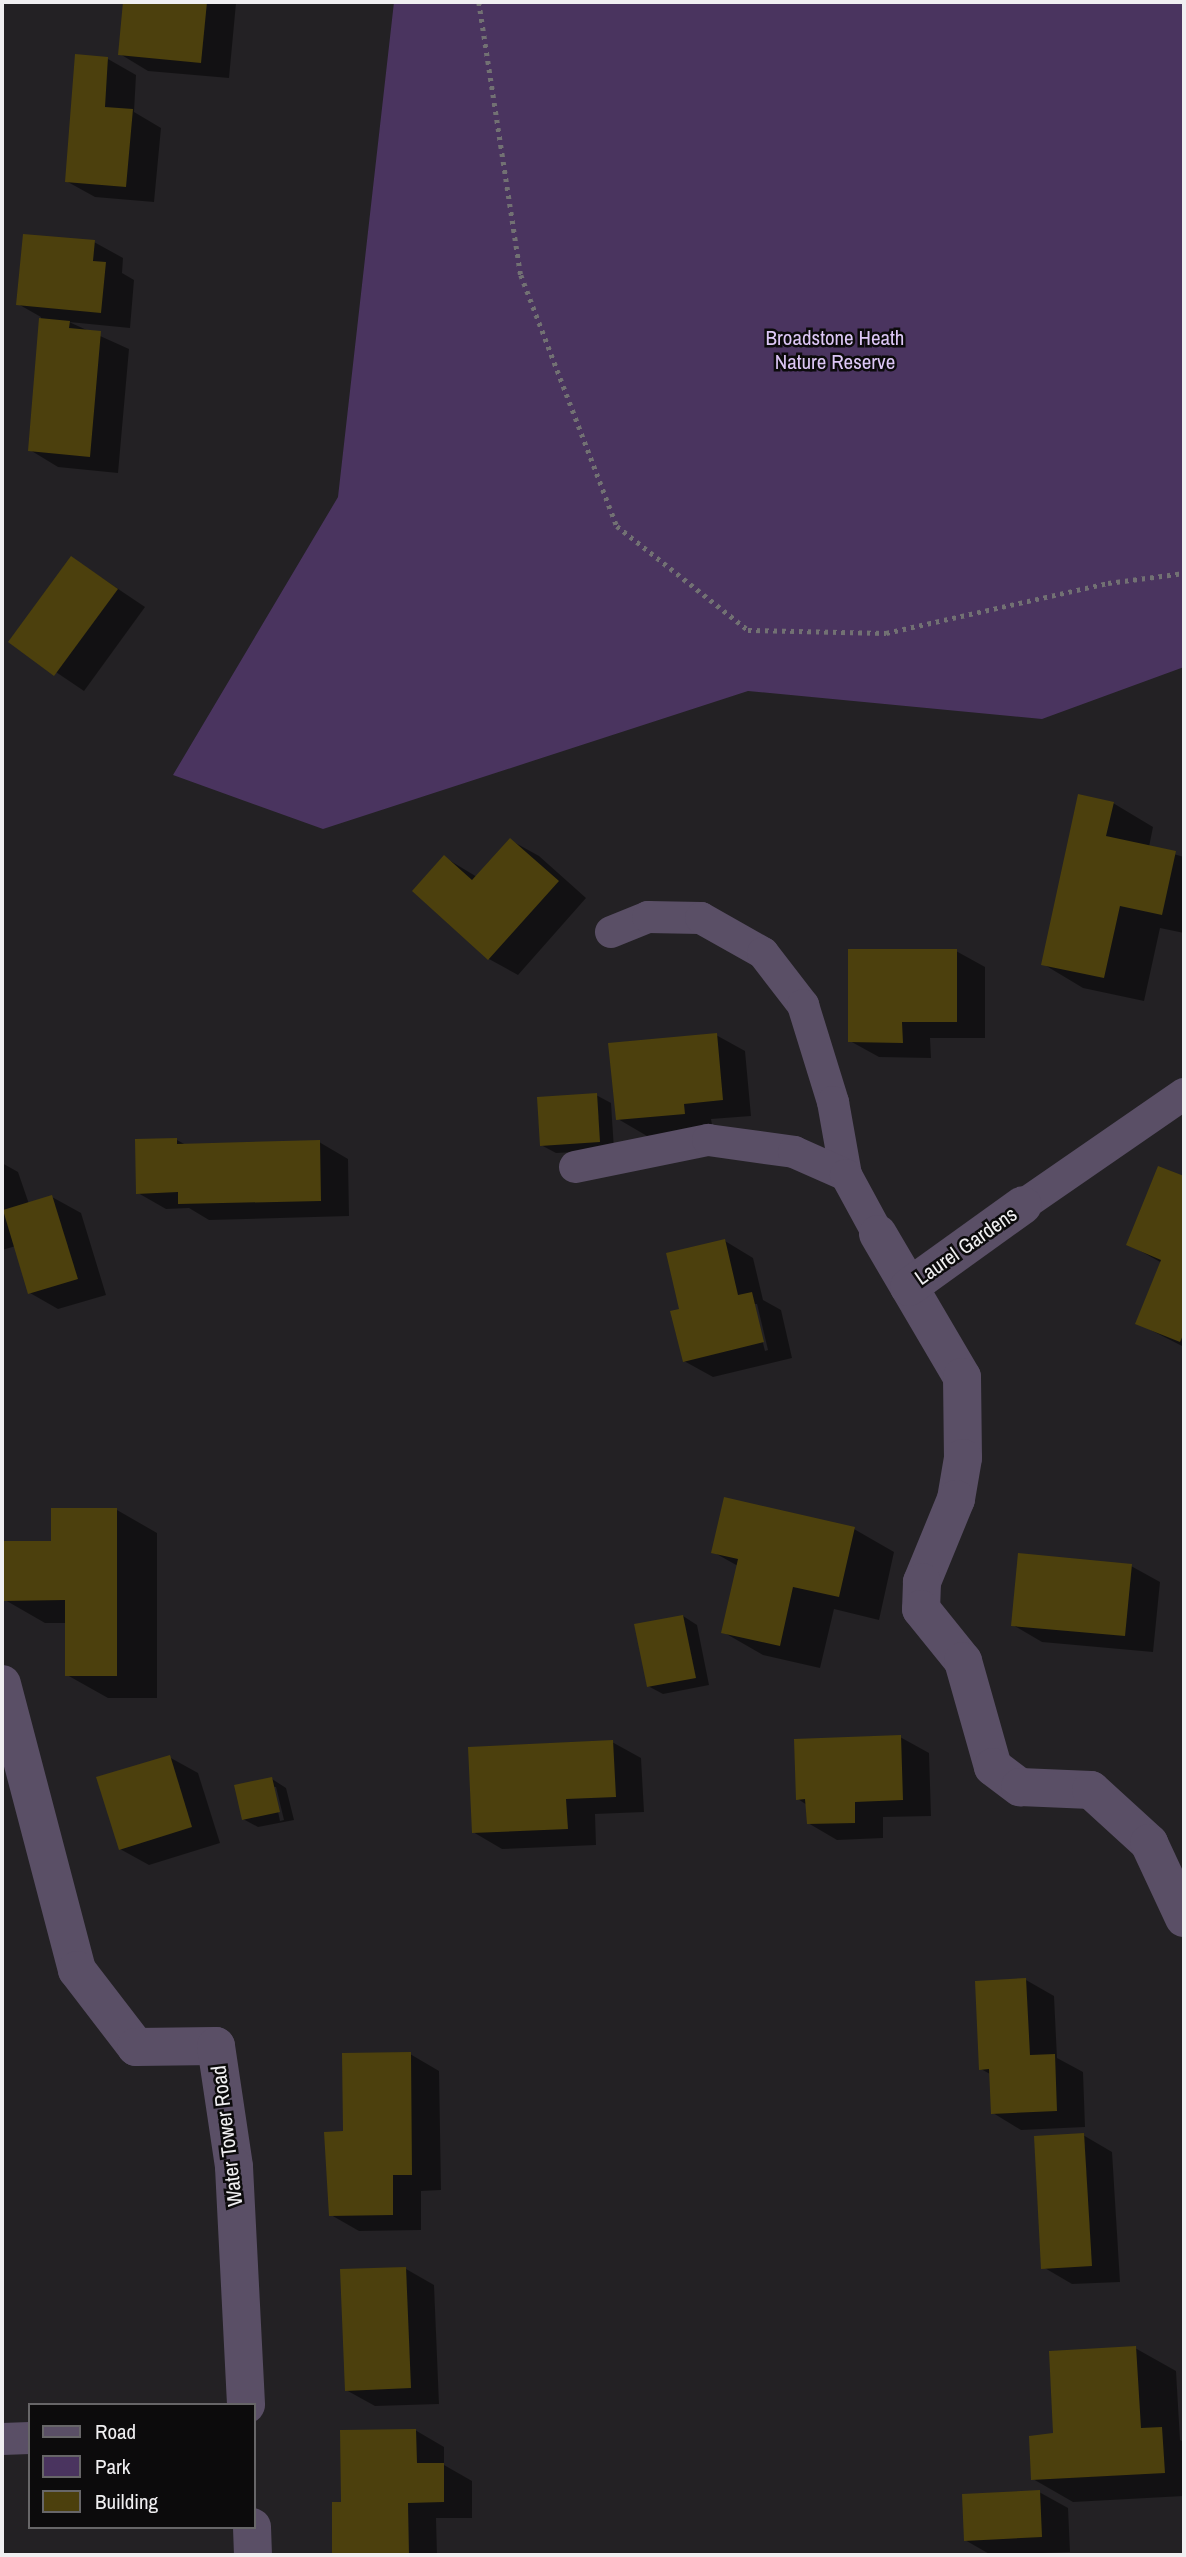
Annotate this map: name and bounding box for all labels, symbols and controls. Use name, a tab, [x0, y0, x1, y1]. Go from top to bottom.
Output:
park label: Broadstone Heath Nature Reserve	[766, 325, 904, 375]
street label: Laurel Gardens	[910, 1202, 1022, 1290]
street label: Water Tower Road	[206, 2064, 248, 2208]
legend	[28, 2403, 256, 2529]
text: Road	[95, 2417, 136, 2446]
text: Park	[95, 2452, 130, 2481]
text: Building	[95, 2487, 158, 2516]

